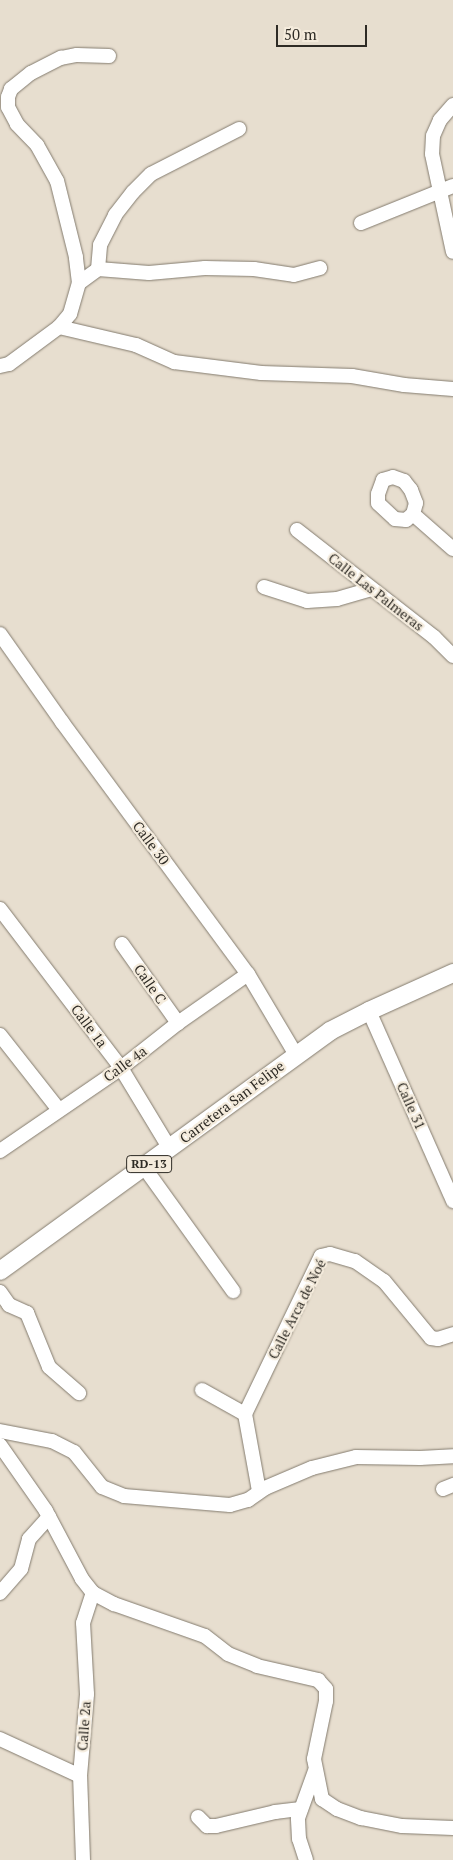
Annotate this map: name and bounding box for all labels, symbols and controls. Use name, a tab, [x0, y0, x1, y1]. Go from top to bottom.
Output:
scale bar	[278, 15, 369, 47]
text: 50 m	[284, 24, 317, 44]
street label: Calle Las Palmeras	[325, 550, 427, 634]
street label: Calle 30	[129, 818, 173, 868]
street label: Calle C	[131, 961, 169, 1007]
street label: Calle 1a	[67, 1001, 111, 1051]
street label: Calle 4a	[100, 1043, 150, 1085]
street label: Carretera San Felipe	[177, 1057, 287, 1147]
street label: Calle 31	[393, 1080, 429, 1132]
road number: RD-13	[125, 1154, 173, 1174]
street label: Calle Arca de Noé	[265, 1256, 329, 1362]
street label: Calle 2a	[74, 1701, 94, 1751]

